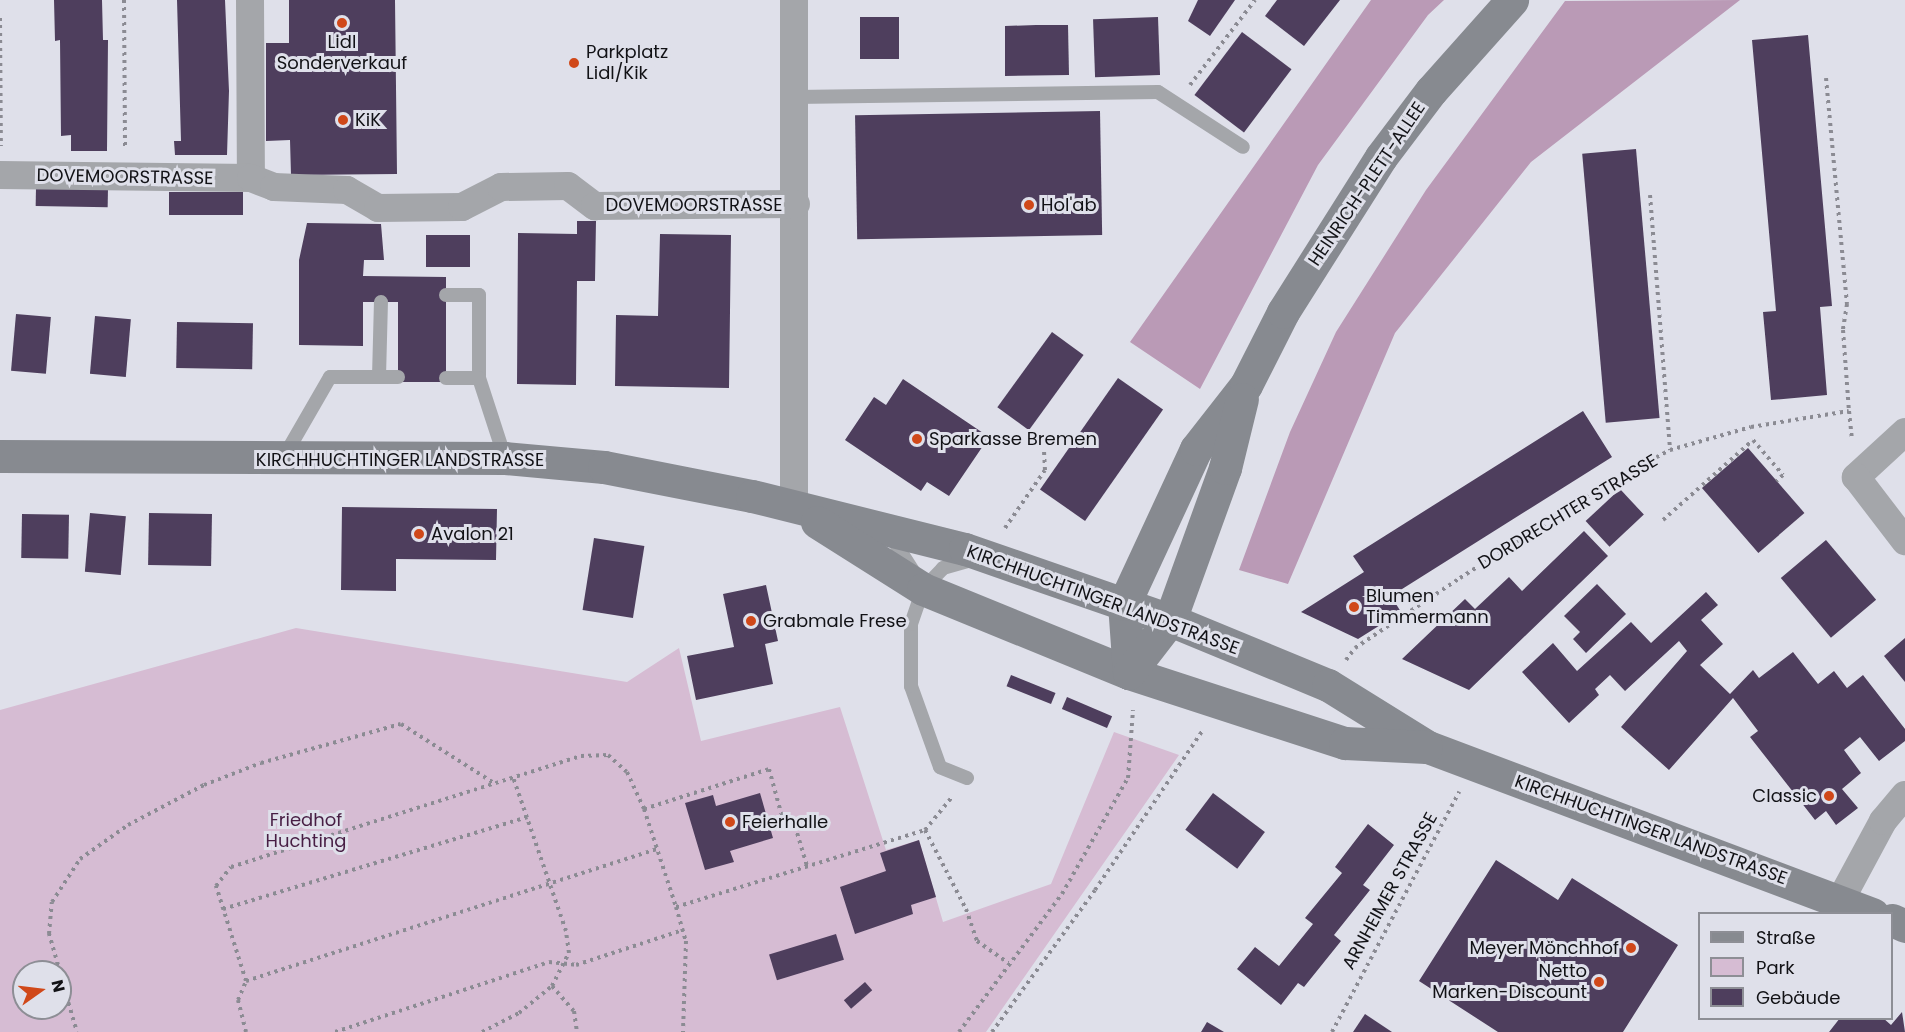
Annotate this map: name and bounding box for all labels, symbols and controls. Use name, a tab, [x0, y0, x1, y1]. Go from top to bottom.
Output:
marker: Lidl Sonderverkauf	[335, 16, 349, 30]
place label: Lidl Sonderverkauf	[277, 32, 407, 74]
place label: Parkplatz Lidl/Kik	[586, 42, 668, 84]
marker: Parkplatz Lidl/Kik	[567, 56, 581, 70]
street label: HEINRICH-PLETT-ALLEE	[1304, 98, 1430, 270]
place label: KiK	[355, 109, 381, 131]
marker: KiK	[336, 113, 350, 127]
street label: DOVEMOORSTRASSE	[36, 165, 214, 189]
street label: DOVEMOORSTRASSE	[606, 194, 782, 216]
place label: Hol'ab	[1041, 194, 1097, 216]
marker: Hol'ab	[1022, 198, 1036, 212]
place label: Sparkasse Bremen	[929, 428, 1097, 450]
marker: Sparkasse Bremen	[910, 432, 924, 446]
street label: KIRCHHUCHTINGER LANDSTRASSE	[256, 449, 544, 471]
street label: DORDRECHTER STRASSE	[1474, 450, 1662, 574]
place label: Avalon 21	[431, 523, 514, 545]
marker: Avalon 21	[412, 527, 426, 541]
street label: KIRCHHUCHTINGER LANDSTRASSE	[964, 541, 1242, 659]
place label: Blumen Timmermann	[1366, 586, 1489, 628]
marker: Blumen Timmermann	[1347, 600, 1361, 614]
place label: Grabmale Frese	[763, 610, 907, 632]
marker: Grabmale Frese	[744, 614, 758, 628]
street label: KIRCHHUCHTINGER LANDSTRASSE	[1512, 771, 1790, 889]
place label: Classic	[1752, 785, 1817, 807]
marker: Classic	[1822, 789, 1836, 803]
street label: ARNHEIMER STRASSE	[1338, 809, 1442, 973]
park label: Friedhof Huchting	[265, 810, 347, 852]
place label: Feierhalle	[742, 811, 828, 833]
marker: Feierhalle	[723, 815, 737, 829]
legend	[1698, 912, 1893, 1020]
text: Straße	[1756, 925, 1815, 950]
place label: Meyer Mönchhof	[1470, 937, 1619, 959]
marker: Meyer Mönchhof	[1624, 941, 1638, 955]
text: Park	[1756, 955, 1795, 980]
north arrow	[12, 960, 72, 1020]
place label: Netto Marken-Discount	[1432, 961, 1587, 1004]
marker: Netto Marken-Discount	[1592, 975, 1606, 989]
text: N	[45, 977, 71, 995]
text: Gebäude	[1756, 985, 1840, 1010]

